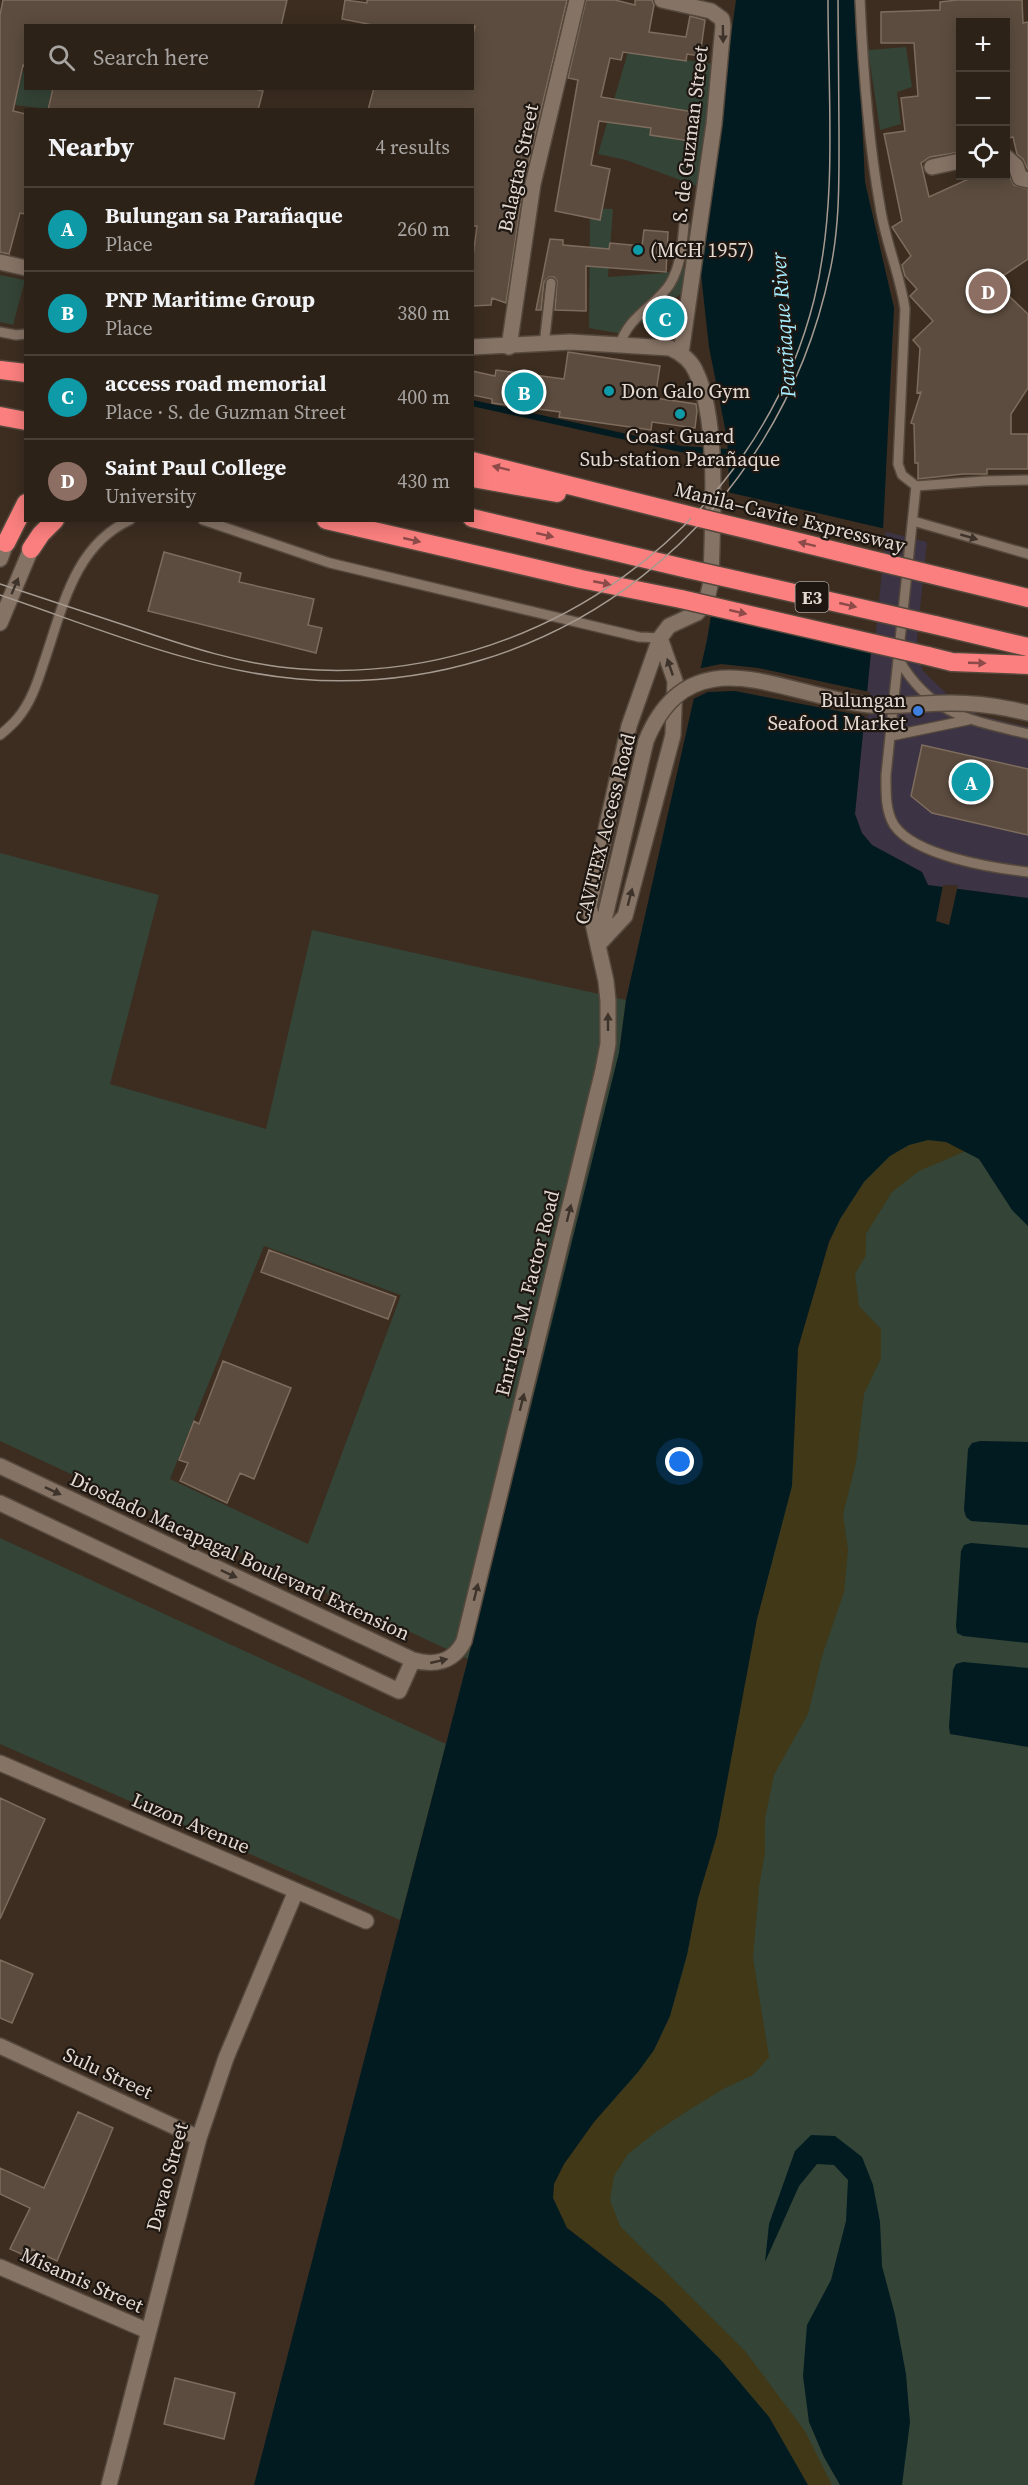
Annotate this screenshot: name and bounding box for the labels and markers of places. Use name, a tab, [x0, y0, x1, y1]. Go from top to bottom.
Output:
place label: (MCH 1957)	[650, 236, 754, 264]
marker: (MCH 1957)	[631, 243, 645, 257]
pin: D	[968, 268, 1008, 314]
pin: C	[646, 296, 684, 340]
pin: B	[504, 370, 544, 414]
place label: Don Galo Gym	[621, 377, 750, 405]
marker: Don Galo Gym	[602, 384, 616, 398]
marker: Coast Guard Sub-station Parañaque	[673, 407, 687, 421]
place label: Coast Guard Sub-station Parañaque	[580, 422, 780, 473]
place label: Bulungan Seafood Market	[768, 686, 906, 737]
marker: Bulungan Seafood Market	[911, 704, 925, 718]
pin: A	[952, 760, 990, 804]

